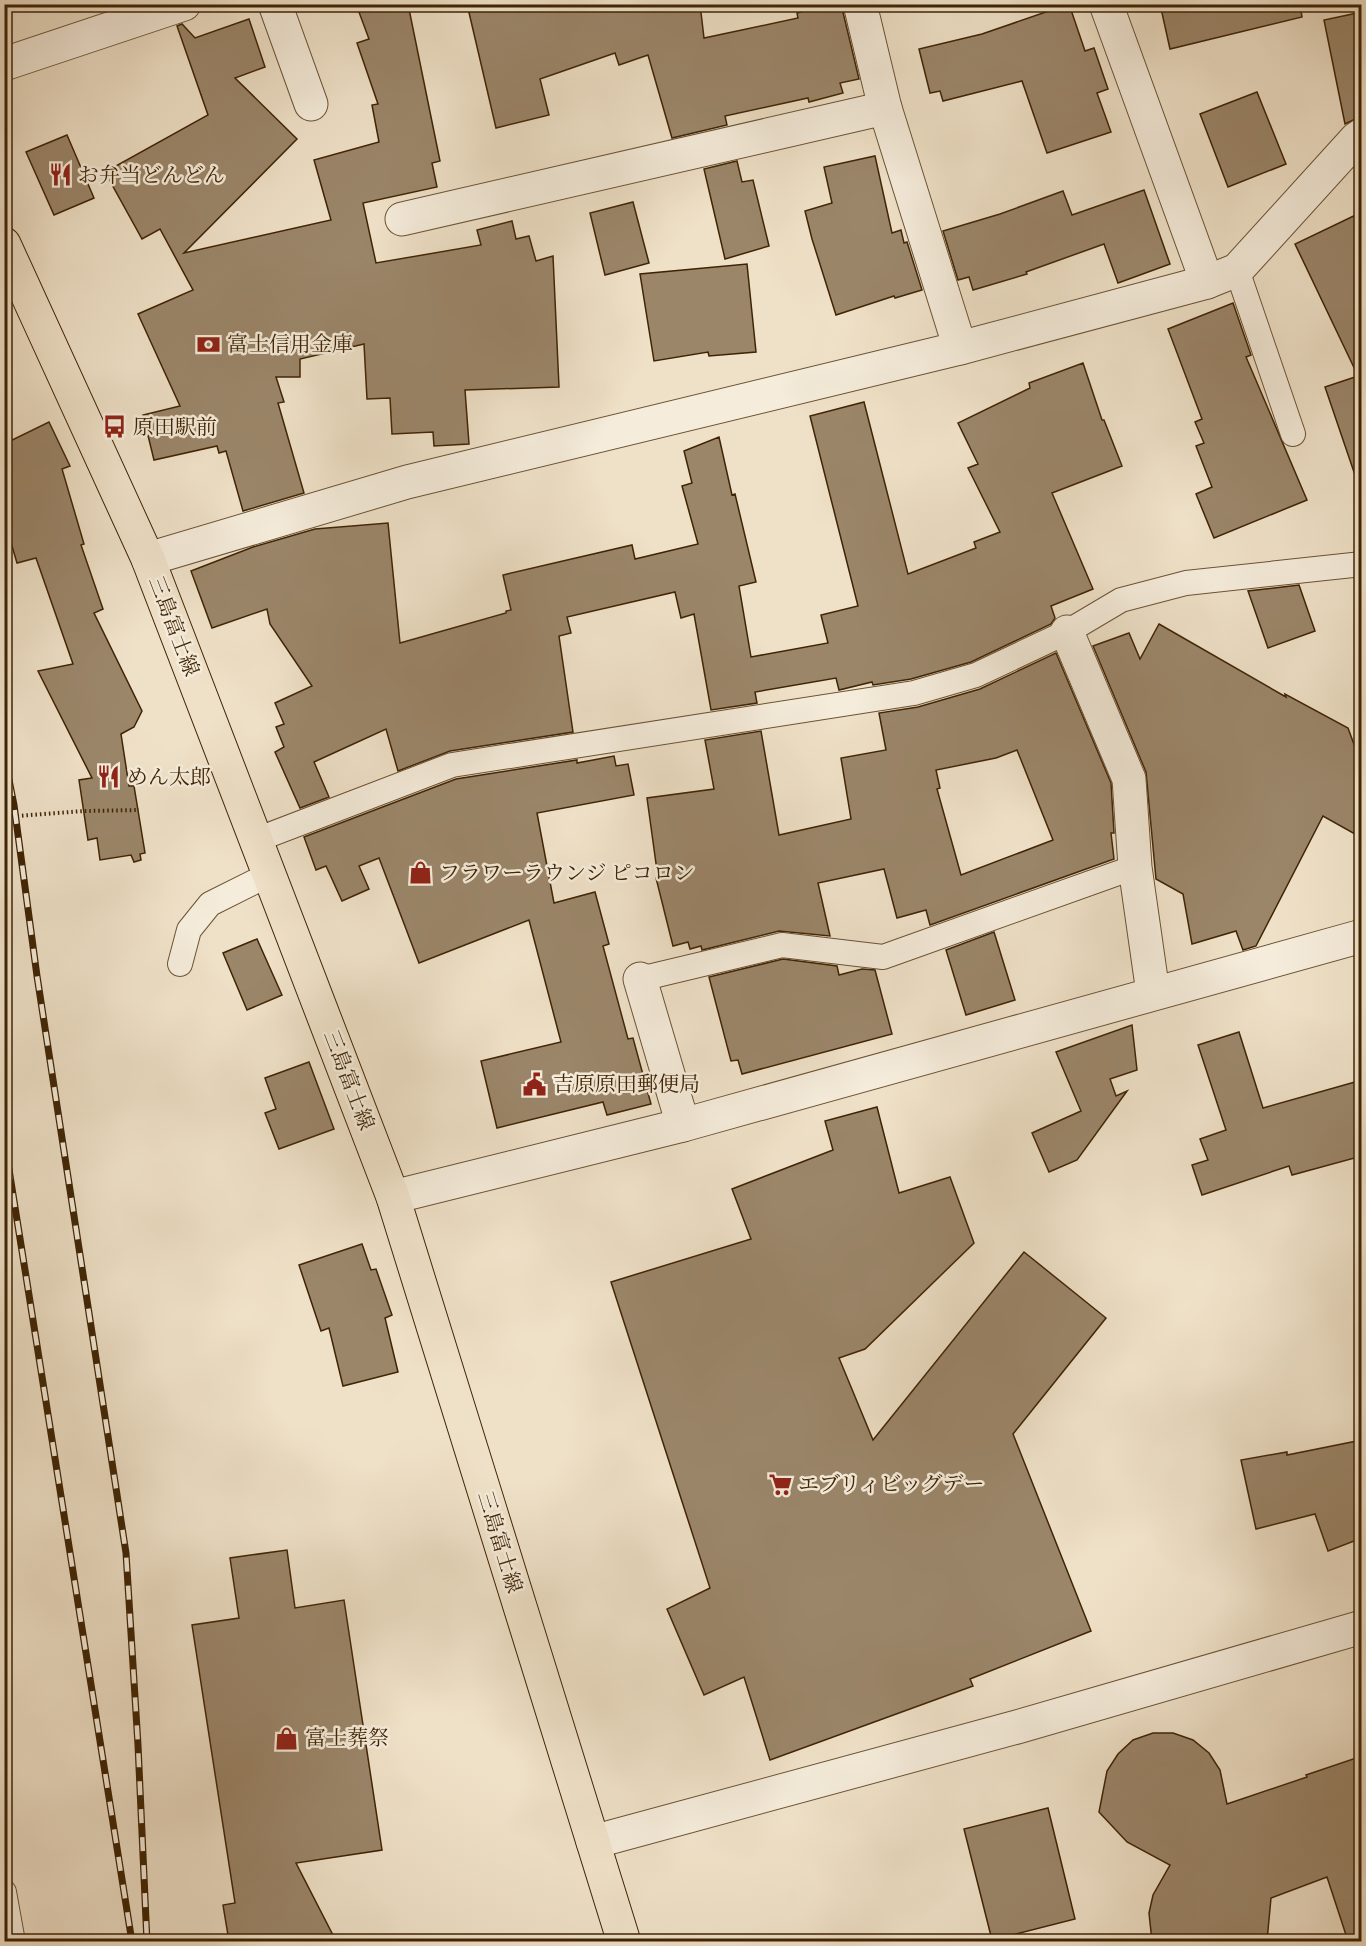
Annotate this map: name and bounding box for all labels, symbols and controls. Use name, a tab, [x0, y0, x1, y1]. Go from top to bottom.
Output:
place label: お弁当どんどん	[78, 161, 225, 189]
restaurant icon: お弁当どんどん	[47, 162, 73, 188]
place label: 富士信用金庫	[227, 330, 353, 358]
bank icon: 富士信用金庫	[196, 331, 222, 357]
place label: 原田駅前	[133, 413, 217, 441]
bus stop icon: 原田駅前	[102, 414, 128, 440]
street label: 三島富士線	[142, 572, 206, 680]
place label: めん太郎	[127, 763, 211, 791]
restaurant icon: めん太郎	[96, 764, 122, 790]
place label: フラワーラウンジ ピコロン	[439, 859, 695, 887]
shop icon: フラワーラウンジ ピコロン	[408, 860, 434, 886]
street label: 三島富士線	[317, 1026, 381, 1134]
place label: 吉原原田郵便局	[553, 1070, 700, 1098]
public building icon: 吉原原田郵便局	[522, 1071, 548, 1097]
place label: エブリィビッグデー	[798, 1470, 984, 1498]
supermarket icon: エブリィビッグデー	[767, 1471, 793, 1497]
street label: 三島富士線	[471, 1488, 529, 1596]
place label: 富士葬祭	[305, 1724, 389, 1752]
shop icon: 富士葬祭	[274, 1725, 300, 1751]

